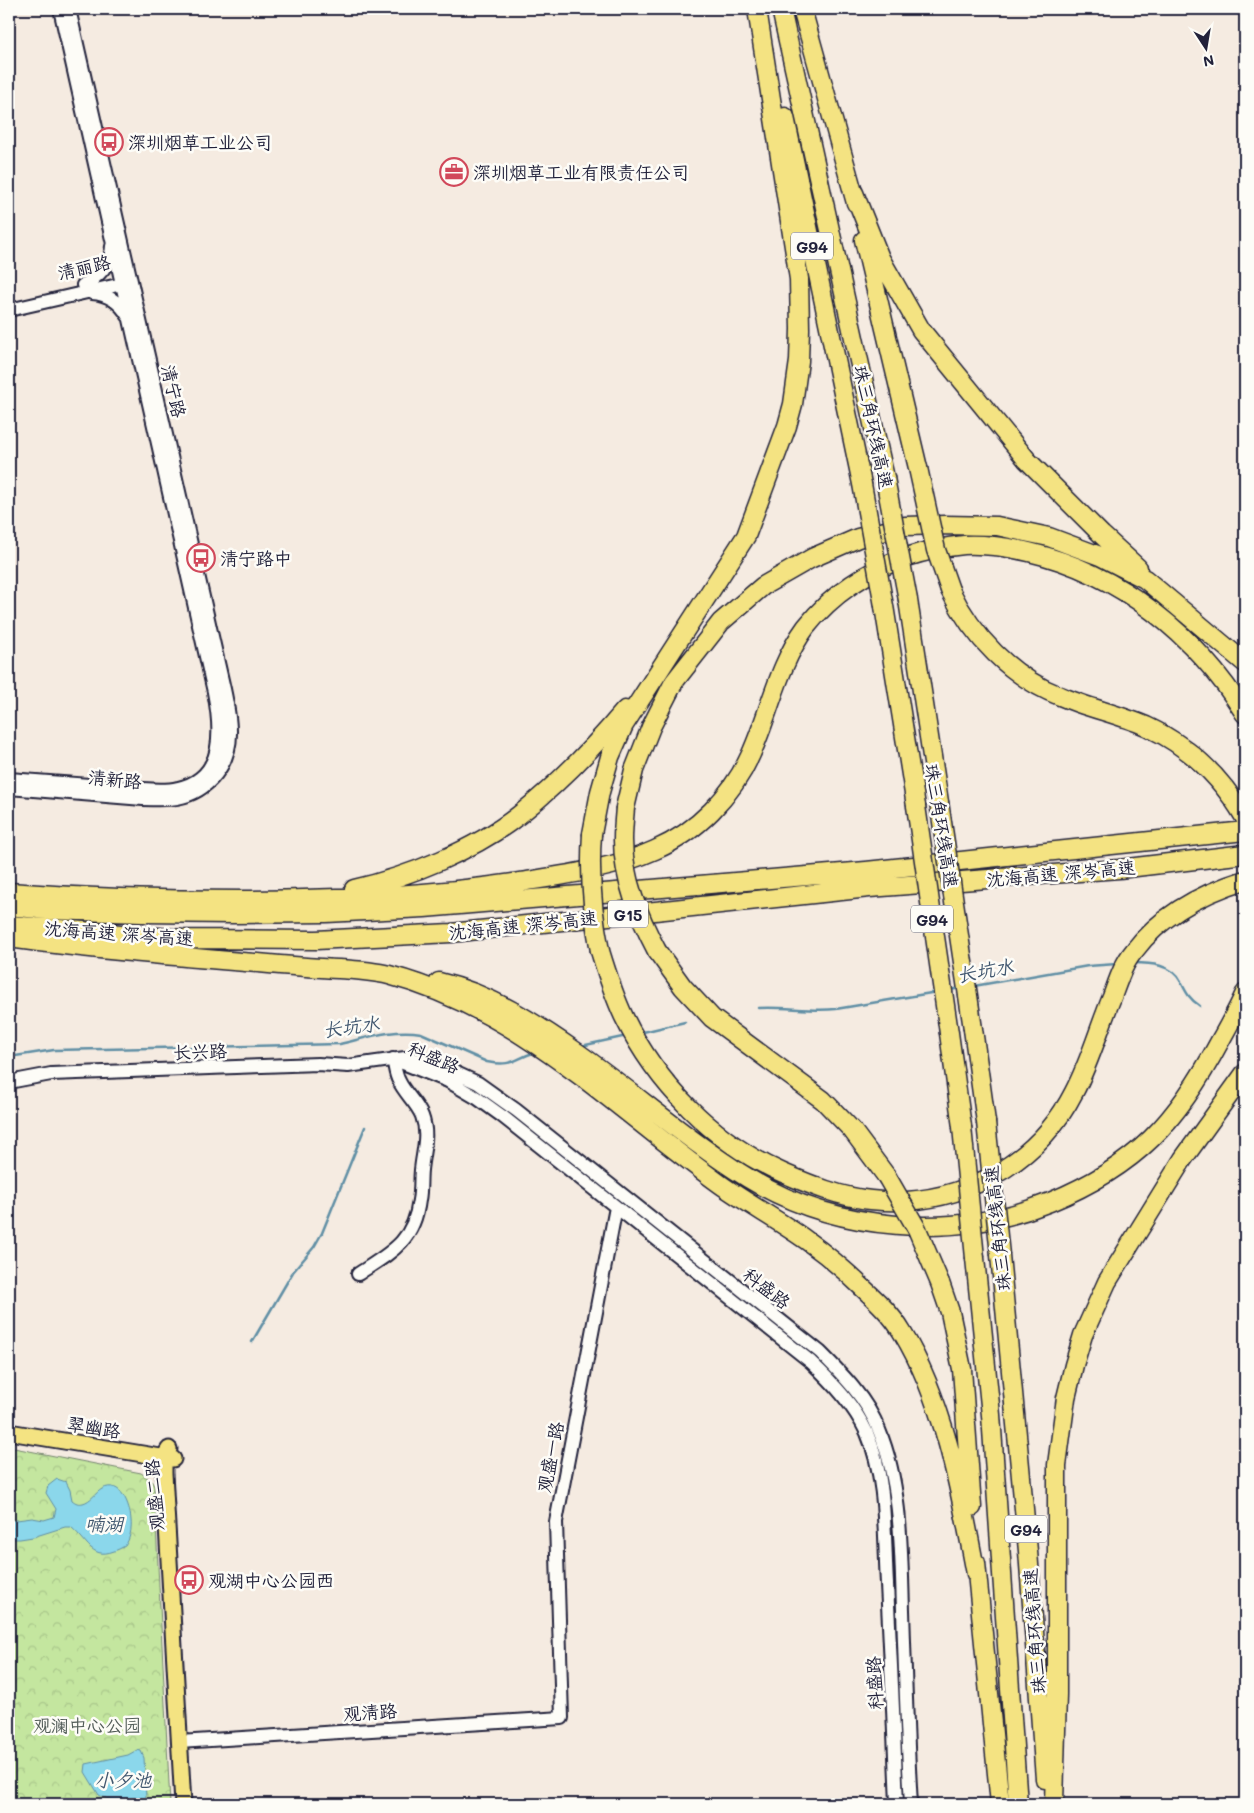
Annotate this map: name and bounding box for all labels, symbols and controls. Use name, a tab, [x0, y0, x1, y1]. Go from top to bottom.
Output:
north arrow	[1182, 22, 1232, 72]
text: N	[1202, 51, 1216, 72]
bus stop icon: 深圳烟草工业公司	[94, 127, 124, 157]
place label: 深圳烟草工业公司	[128, 130, 272, 154]
office icon: 深圳烟草工业有限责任公司	[439, 157, 469, 187]
place label: 深圳烟草工业有限责任公司	[473, 160, 689, 184]
road number: G94	[791, 232, 833, 260]
street label: 清丽路	[55, 249, 113, 285]
street label: 清宁路	[156, 362, 192, 420]
street label: 珠三角环线高速	[849, 363, 899, 491]
bus stop icon: 清宁路中	[186, 543, 216, 573]
place label: 清宁路中	[220, 546, 292, 570]
street label: 珠三角环线高速	[920, 762, 964, 890]
street label: 清新路	[87, 765, 143, 793]
street label: 沈海高速 深岑高速	[985, 855, 1137, 891]
road number: G15	[608, 901, 648, 928]
street label: 沈海高速 深岑高速	[447, 905, 599, 945]
road number: G94	[911, 906, 953, 932]
street label: 沈海高速 深岑高速	[43, 916, 195, 950]
water label: 长坑水	[955, 953, 1016, 987]
water label: 长坑水	[321, 1010, 382, 1042]
street label: 科盛路	[404, 1035, 464, 1079]
street label: 长兴路	[173, 1038, 227, 1064]
street label: 珠三角环线高速	[978, 1164, 1016, 1292]
street label: 科盛路	[738, 1262, 796, 1314]
street label: 翠幽路	[65, 1411, 123, 1443]
street label: 观盛一路	[531, 1419, 569, 1495]
street label: 观盛二路	[139, 1458, 169, 1532]
water label: 喃湖	[85, 1511, 125, 1536]
road number: G94	[1005, 1516, 1047, 1542]
bus stop icon: 观湖中心公园西	[174, 1565, 204, 1595]
street label: 珠三角环线高速	[1018, 1567, 1050, 1695]
place label: 观湖中心公园西	[208, 1568, 334, 1592]
street label: 科盛路	[861, 1655, 887, 1711]
street label: 观清路	[342, 1698, 398, 1726]
park label: 观澜中心公园	[33, 1713, 141, 1737]
water label: 小夕池	[94, 1767, 152, 1792]

